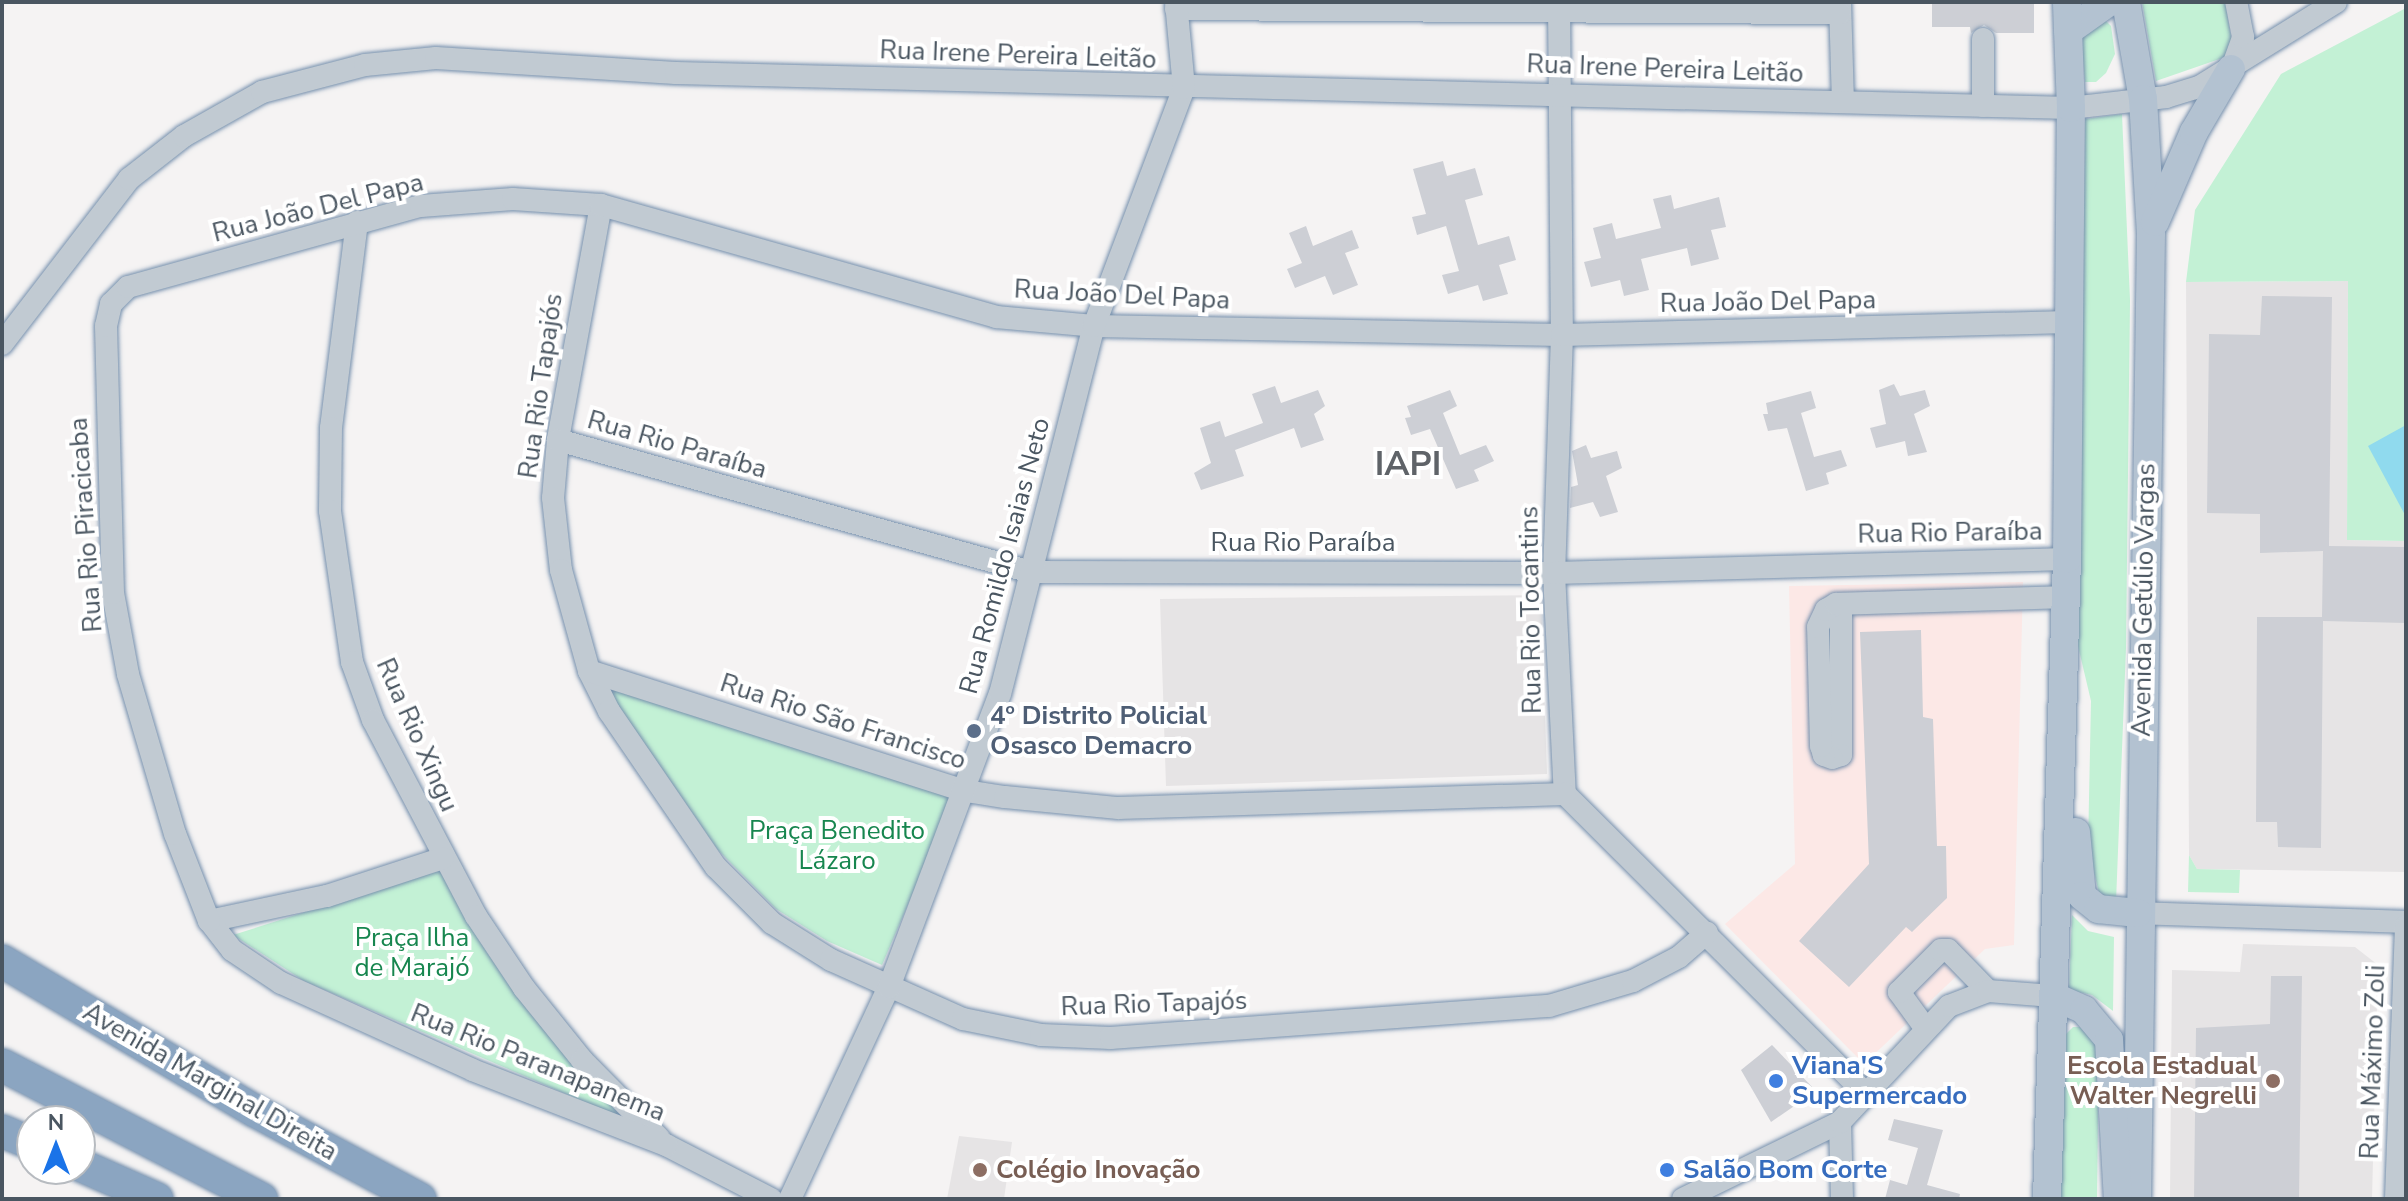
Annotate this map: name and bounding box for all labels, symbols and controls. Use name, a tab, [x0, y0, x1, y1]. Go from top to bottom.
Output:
street label: Rua Irene Pereira Leitão	[879, 35, 1157, 75]
street label: Rua Irene Pereira Leitão	[1526, 49, 1804, 89]
street label: Rua João Del Papa	[209, 167, 427, 249]
street label: Rua João Del Papa	[1013, 274, 1231, 316]
street label: Rua João Del Papa	[1660, 285, 1876, 319]
street label: Rua Rio Tapajós	[513, 291, 569, 481]
street label: Rua Rio Paraíba	[584, 405, 770, 485]
street label: Rua Romildo Isaias Neto	[953, 415, 1057, 697]
street label: Rua Rio Piracicaba	[63, 417, 109, 633]
district label: IAPI	[1375, 445, 1441, 485]
street label: Avenida Getúlio Vargas	[2126, 463, 2162, 737]
street label: Rua Rio Tocantins	[1514, 506, 1548, 714]
street label: Rua Rio Paraíba	[1857, 516, 2043, 550]
street label: Rua Rio Paraíba	[1211, 527, 1395, 559]
street label: Rua Rio Xingu	[369, 654, 465, 816]
street label: Rua Rio São Francisco	[716, 668, 970, 776]
place label: 4º Distrito Policial Osasco Demacro	[990, 700, 1207, 762]
marker: 4º Distrito Policial Osasco Demacro	[965, 722, 983, 740]
park label: Praça Benedito Lázaro	[749, 815, 925, 876]
park label: Praça Ilha de Marajó	[354, 922, 470, 984]
street label: Rua Máximo Zoli	[2354, 964, 2392, 1160]
street label: Rua Rio Tapajós	[1060, 985, 1248, 1023]
street label: Avenida Marginal Direita	[77, 996, 343, 1168]
street label: Rua Rio Paranapanema	[406, 998, 670, 1128]
place label: Viana'S Supermercado	[1792, 1050, 1967, 1112]
place label: Escola Estadual Walter Negrelli	[2067, 1050, 2257, 1112]
marker: Viana'S Supermercado	[1767, 1072, 1785, 1090]
marker: Escola Estadual Walter Negrelli	[2264, 1072, 2282, 1090]
north arrow	[16, 1105, 96, 1185]
text: N	[48, 1108, 64, 1138]
place label: Colégio Inovação	[996, 1154, 1201, 1186]
place label: Salão Bom Corte	[1683, 1154, 1887, 1186]
marker: Colégio Inovação	[971, 1161, 989, 1179]
marker: Salão Bom Corte	[1658, 1161, 1676, 1179]

